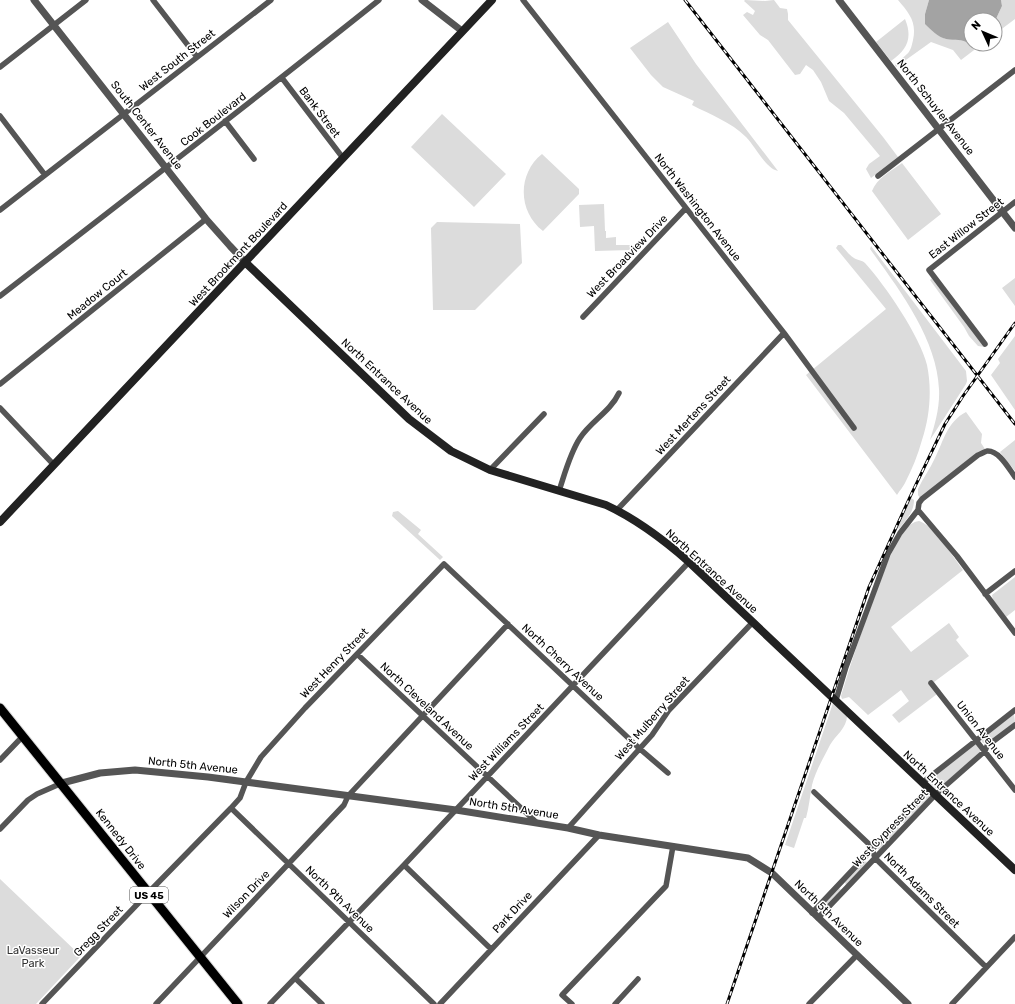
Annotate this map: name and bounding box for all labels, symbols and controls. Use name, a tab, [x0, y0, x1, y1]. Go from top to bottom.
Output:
north arrow	[963, 12, 1003, 52]
text: N	[969, 18, 984, 33]
street label: West South Street	[137, 26, 218, 94]
street label: North Schuyler Avenue	[894, 57, 977, 158]
street label: South Center Avenue	[108, 78, 185, 172]
street label: Bank Street	[296, 84, 343, 141]
street label: Cook Boulevard	[178, 90, 249, 149]
street label: North Washington Avenue	[652, 151, 744, 264]
street label: East Willow Street	[926, 195, 1007, 262]
street label: West Brookmont Boulevard	[186, 199, 290, 309]
street label: West Broadview Drive	[584, 212, 670, 300]
street label: Meadow Court	[65, 266, 131, 323]
street label: North Entrance Avenue	[339, 336, 435, 427]
street label: West Mertens Street	[653, 373, 734, 458]
street label: North Entrance Avenue	[663, 527, 760, 616]
street label: North Cherry Avenue	[519, 621, 606, 704]
street label: West Henry Street	[298, 625, 372, 701]
street label: North Cleveland Avenue	[377, 660, 476, 753]
street label: West Mulberry Street	[612, 673, 693, 763]
street label: Union Avenue	[954, 698, 1008, 762]
street label: West Williams Street	[466, 700, 547, 784]
street label: North Entrance Avenue	[901, 748, 997, 839]
street label: North 5th Avenue	[147, 754, 239, 777]
street label: West Cypress Street	[850, 786, 931, 870]
street label: North 5th Avenue	[468, 795, 560, 822]
street label: Kennedy Drive	[93, 806, 148, 872]
street label: North Adams Street	[881, 850, 963, 931]
street label: North 9th Avenue	[303, 863, 377, 935]
street label: Wilson Drive	[220, 868, 273, 921]
street label: North 5th Avenue	[792, 877, 866, 949]
road number: US 45	[130, 887, 168, 903]
street label: Park Drive	[490, 889, 535, 936]
street label: Gregg Street	[71, 903, 126, 959]
park label: LaVasseur Park	[7, 944, 60, 970]

